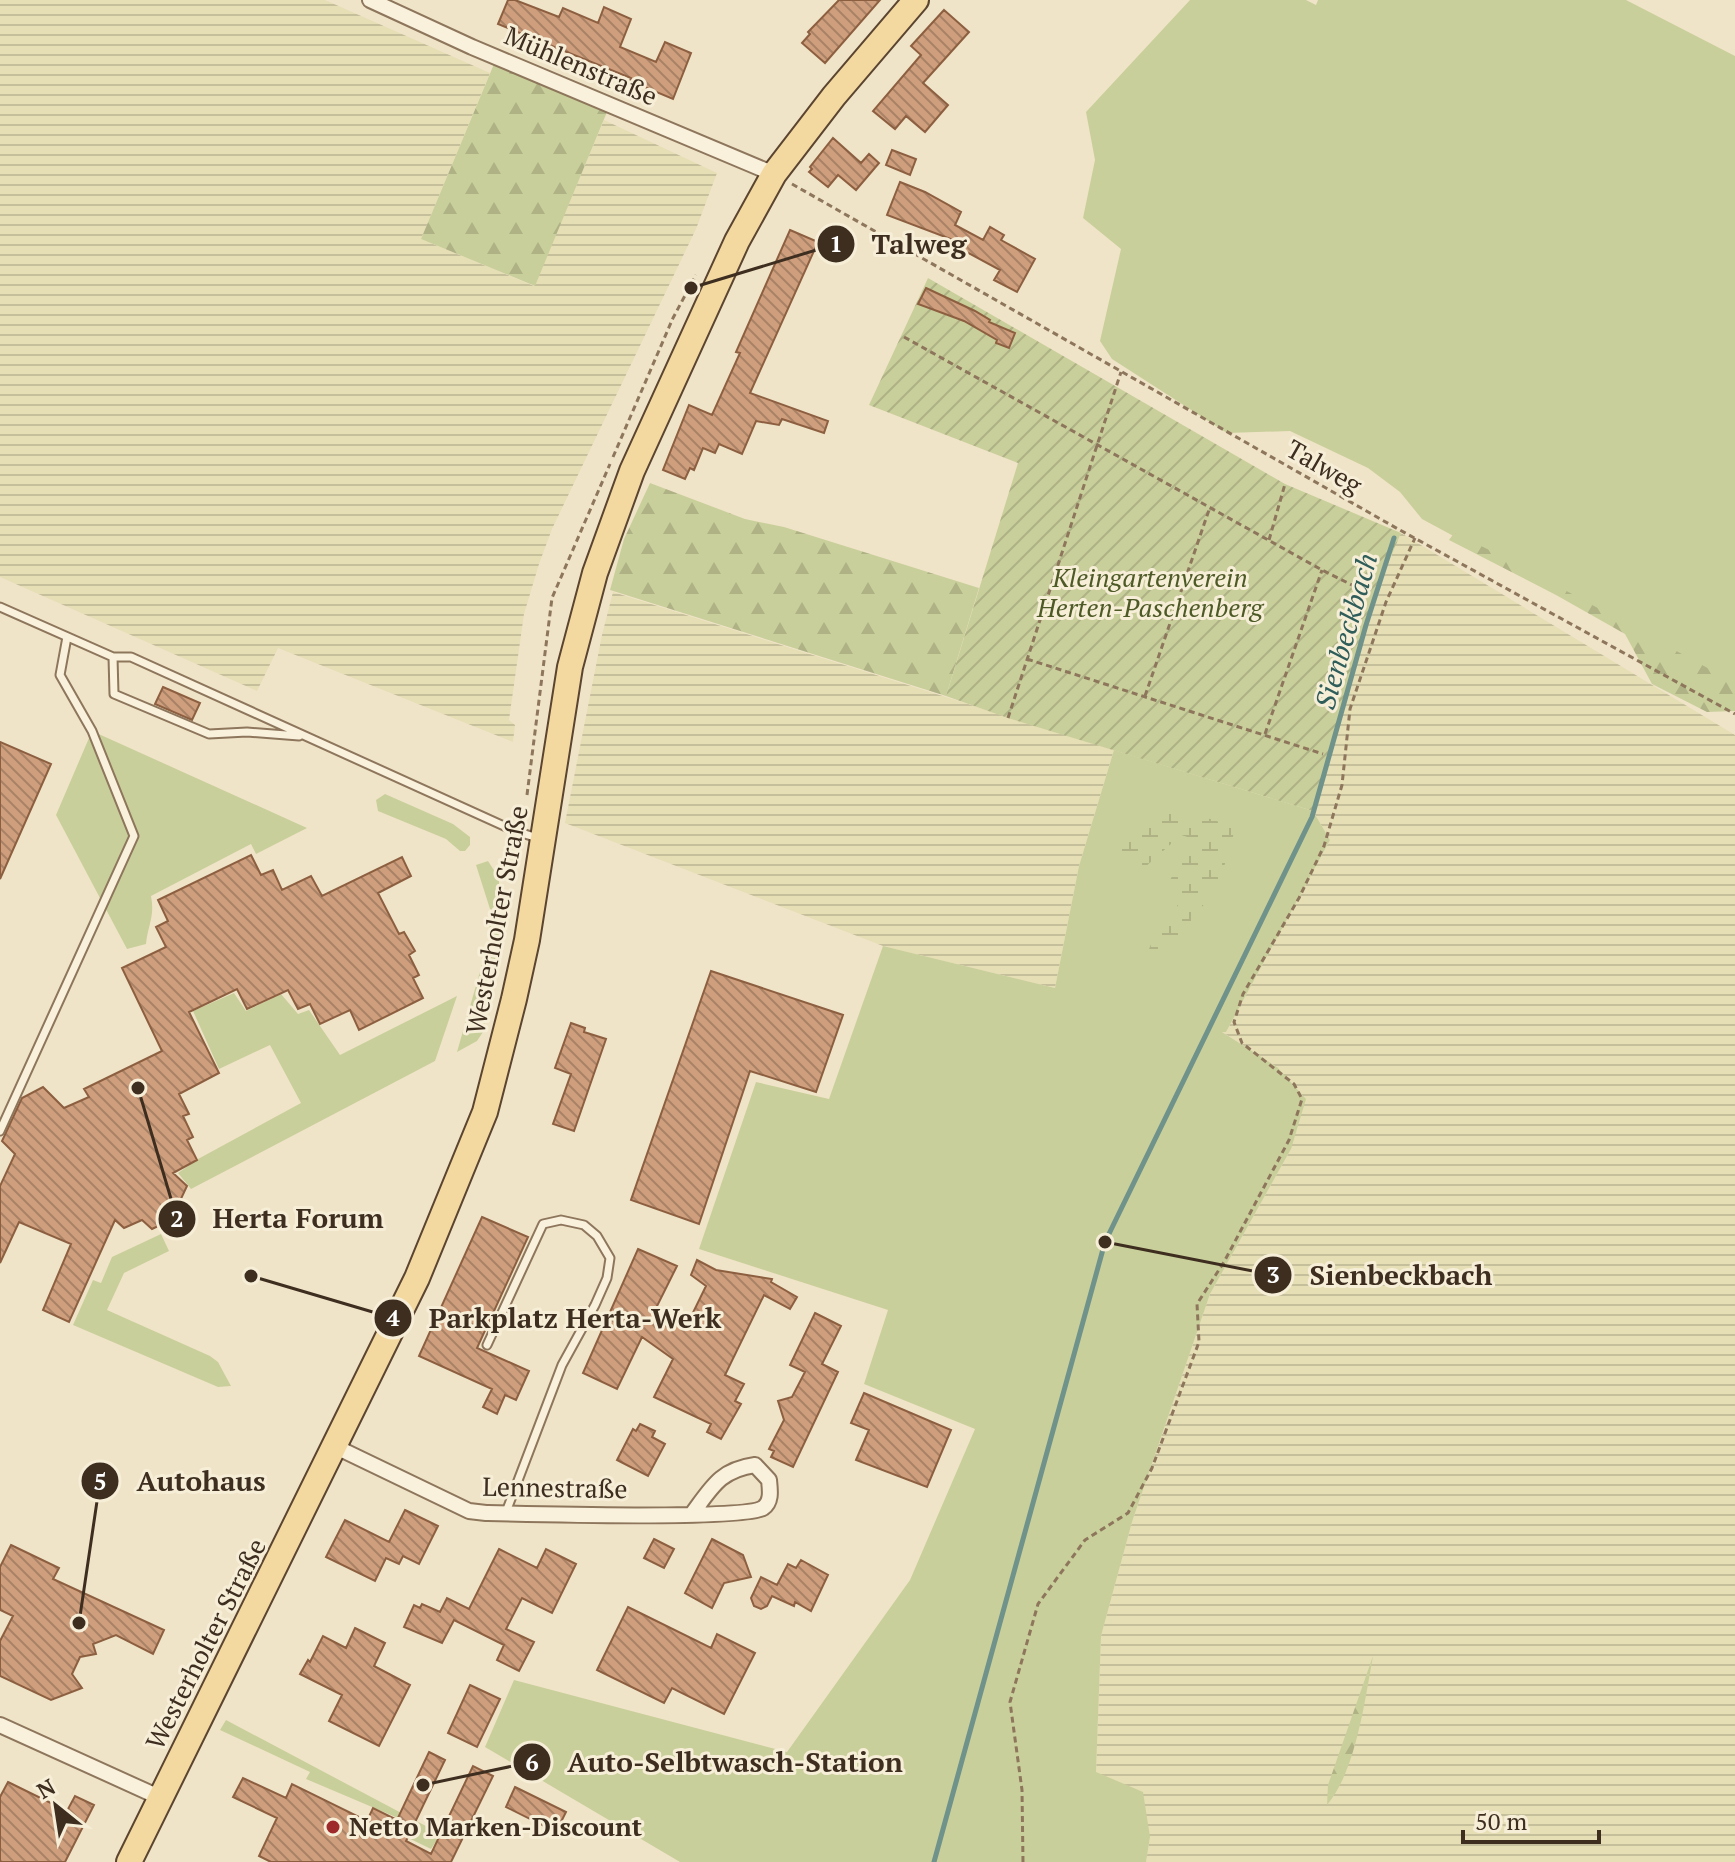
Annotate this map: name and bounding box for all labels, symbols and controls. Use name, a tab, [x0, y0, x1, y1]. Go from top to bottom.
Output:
street label: Mühlenstraße	[500, 18, 663, 113]
callout: Talweg	[816, 218, 983, 270]
text: Talweg	[871, 225, 968, 262]
text: 1	[829, 227, 843, 259]
street label: Talweg	[1281, 431, 1369, 501]
water label: Sienbeckbach	[1306, 549, 1385, 713]
park label: Kleingartenverein Herten-Paschenberg	[1036, 560, 1264, 624]
street label: Westerholter Straße	[457, 802, 535, 1037]
callout: Herta Forum	[157, 1193, 400, 1245]
text: Herta Forum	[212, 1199, 384, 1236]
text: 2	[170, 1202, 184, 1234]
callout: Sienbeckbach	[1253, 1249, 1508, 1301]
text: Sienbeckbach	[1310, 1256, 1493, 1293]
text: 3	[1266, 1258, 1280, 1290]
callout: Parkplatz Herta-Werk	[373, 1292, 737, 1344]
text: Parkplatz Herta-Werk	[429, 1299, 722, 1336]
text: 4	[386, 1301, 400, 1333]
callout: Autohaus	[80, 1455, 281, 1507]
text: Autohaus	[136, 1462, 266, 1499]
text: 5	[93, 1465, 107, 1497]
street label: Lennestraße	[482, 1469, 628, 1505]
street label: Westerholter Straße	[137, 1532, 273, 1755]
callout: Auto-Selbtwasch-Station	[512, 1736, 919, 1788]
text: Auto-Selbtwasch-Station	[567, 1743, 903, 1780]
text: 6	[525, 1746, 539, 1778]
north arrow	[16, 1766, 96, 1846]
text: N	[31, 1771, 60, 1805]
scale bar	[1463, 1794, 1599, 1844]
text: 50 m	[1475, 1805, 1527, 1837]
place label: Netto Marken-Discount	[349, 1809, 643, 1843]
marker: Netto Marken-Discount	[324, 1818, 342, 1836]

